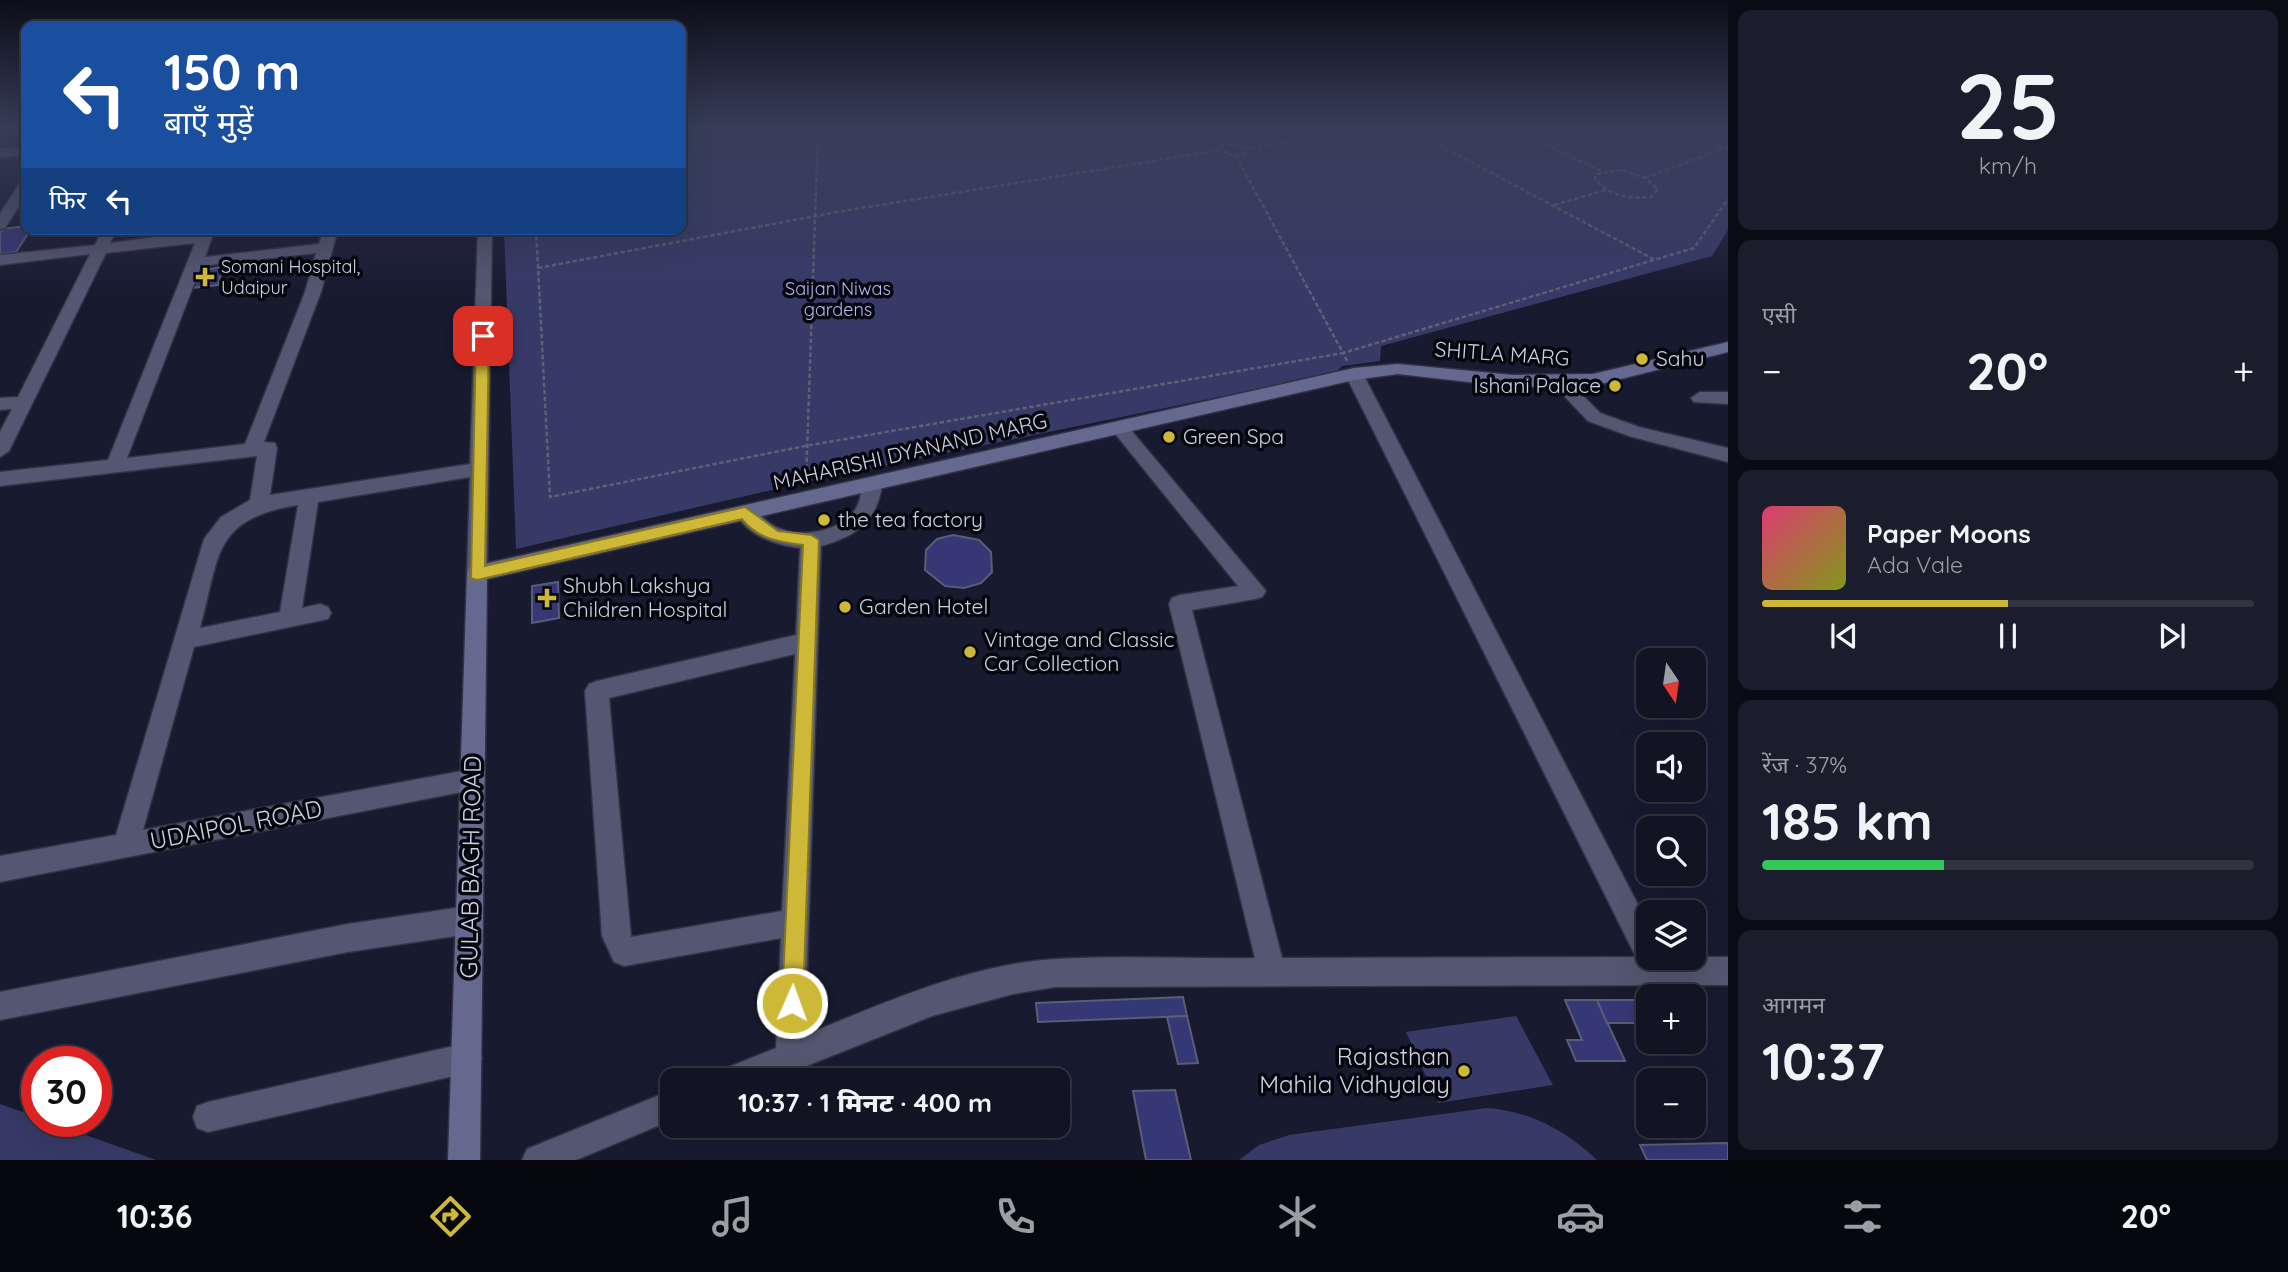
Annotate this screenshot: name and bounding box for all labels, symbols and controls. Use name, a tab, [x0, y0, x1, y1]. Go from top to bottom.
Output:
text: 150 m	[164, 41, 300, 102]
text: 25	[1956, 48, 2060, 162]
icon: left	[49, 49, 140, 140]
text: बाएँ मुड़ें	[164, 102, 253, 142]
text: km/h	[1979, 151, 2037, 180]
icon: left	[100, 182, 138, 220]
text: फिर	[49, 183, 86, 216]
place label: Somani Hospital, Udaipur	[221, 255, 360, 299]
marker: Somani Hospital, Udaipur	[195, 267, 215, 287]
park label: Saijan Niwas gardens	[785, 277, 891, 321]
text: एसी	[1762, 300, 1796, 329]
pin	[453, 306, 513, 366]
icon: arrive	[464, 317, 502, 355]
street label: SHITLA MARG	[1434, 335, 1570, 371]
text: 20°	[1966, 338, 2048, 403]
place label: Sahu	[1656, 345, 1704, 371]
text: −	[1762, 347, 1782, 395]
text: +	[2233, 347, 2254, 395]
marker: Sahu	[1634, 351, 1650, 367]
place label: Ishani Palace	[1473, 372, 1601, 398]
marker: Ishani Palace	[1607, 378, 1623, 394]
street label: MAHARISHI DYANAND MARG	[770, 407, 1049, 495]
place label: Green Spa	[1183, 423, 1284, 449]
marker: Green Spa	[1161, 429, 1177, 445]
place label: the tea factory	[838, 506, 983, 532]
marker: the tea factory	[816, 512, 832, 528]
text: Paper Moons	[1867, 517, 2031, 550]
text: Ada Vale	[1867, 550, 1963, 579]
place label: Shubh Lakshya Children Hospital	[563, 572, 727, 622]
marker: Shubh Lakshya Children Hospital	[537, 588, 557, 608]
place label: Garden Hotel	[859, 593, 988, 619]
marker: Garden Hotel	[837, 599, 853, 615]
icon: previous	[1825, 617, 1863, 655]
icon: pause	[1989, 617, 2027, 655]
icon: next	[2153, 617, 2191, 655]
place label: Vintage and Classic Car Collection	[984, 626, 1175, 676]
marker: Vintage and Classic Car Collection	[962, 644, 978, 660]
north arrow	[1636, 648, 1706, 718]
map controls	[1636, 648, 1706, 1138]
button: sound	[1636, 732, 1706, 802]
text: रेंज · 37%	[1762, 750, 1847, 779]
street label: GULAB BAGH ROAD	[453, 755, 487, 979]
text: 185 km	[1762, 788, 1933, 853]
street label: UDAIPOL ROAD	[147, 793, 324, 855]
button: search	[1636, 816, 1706, 886]
button: layers	[1636, 900, 1706, 970]
position arrow	[755, 966, 829, 1040]
button: +	[1636, 984, 1706, 1054]
text: आगमन	[1762, 990, 1825, 1019]
text: 10:37	[1762, 1028, 1885, 1093]
place label: Rajasthan Mahila Vidhyalay	[1259, 1041, 1450, 1099]
speed limit sign: 30	[21, 1046, 112, 1137]
marker: Rajasthan Mahila Vidhyalay	[1456, 1063, 1472, 1079]
button: −	[1636, 1068, 1706, 1138]
text: 10:37 · 1 मिनट · 400 m	[738, 1086, 992, 1119]
icon: directions	[426, 1192, 475, 1241]
icon: music	[708, 1192, 757, 1241]
icon: phone	[991, 1192, 1040, 1241]
icon: climate	[1273, 1192, 1322, 1241]
icon: car	[1556, 1192, 1605, 1241]
icon: filters	[1838, 1192, 1887, 1241]
text: 10:36	[117, 1196, 192, 1236]
text: 20°	[2121, 1196, 2171, 1236]

